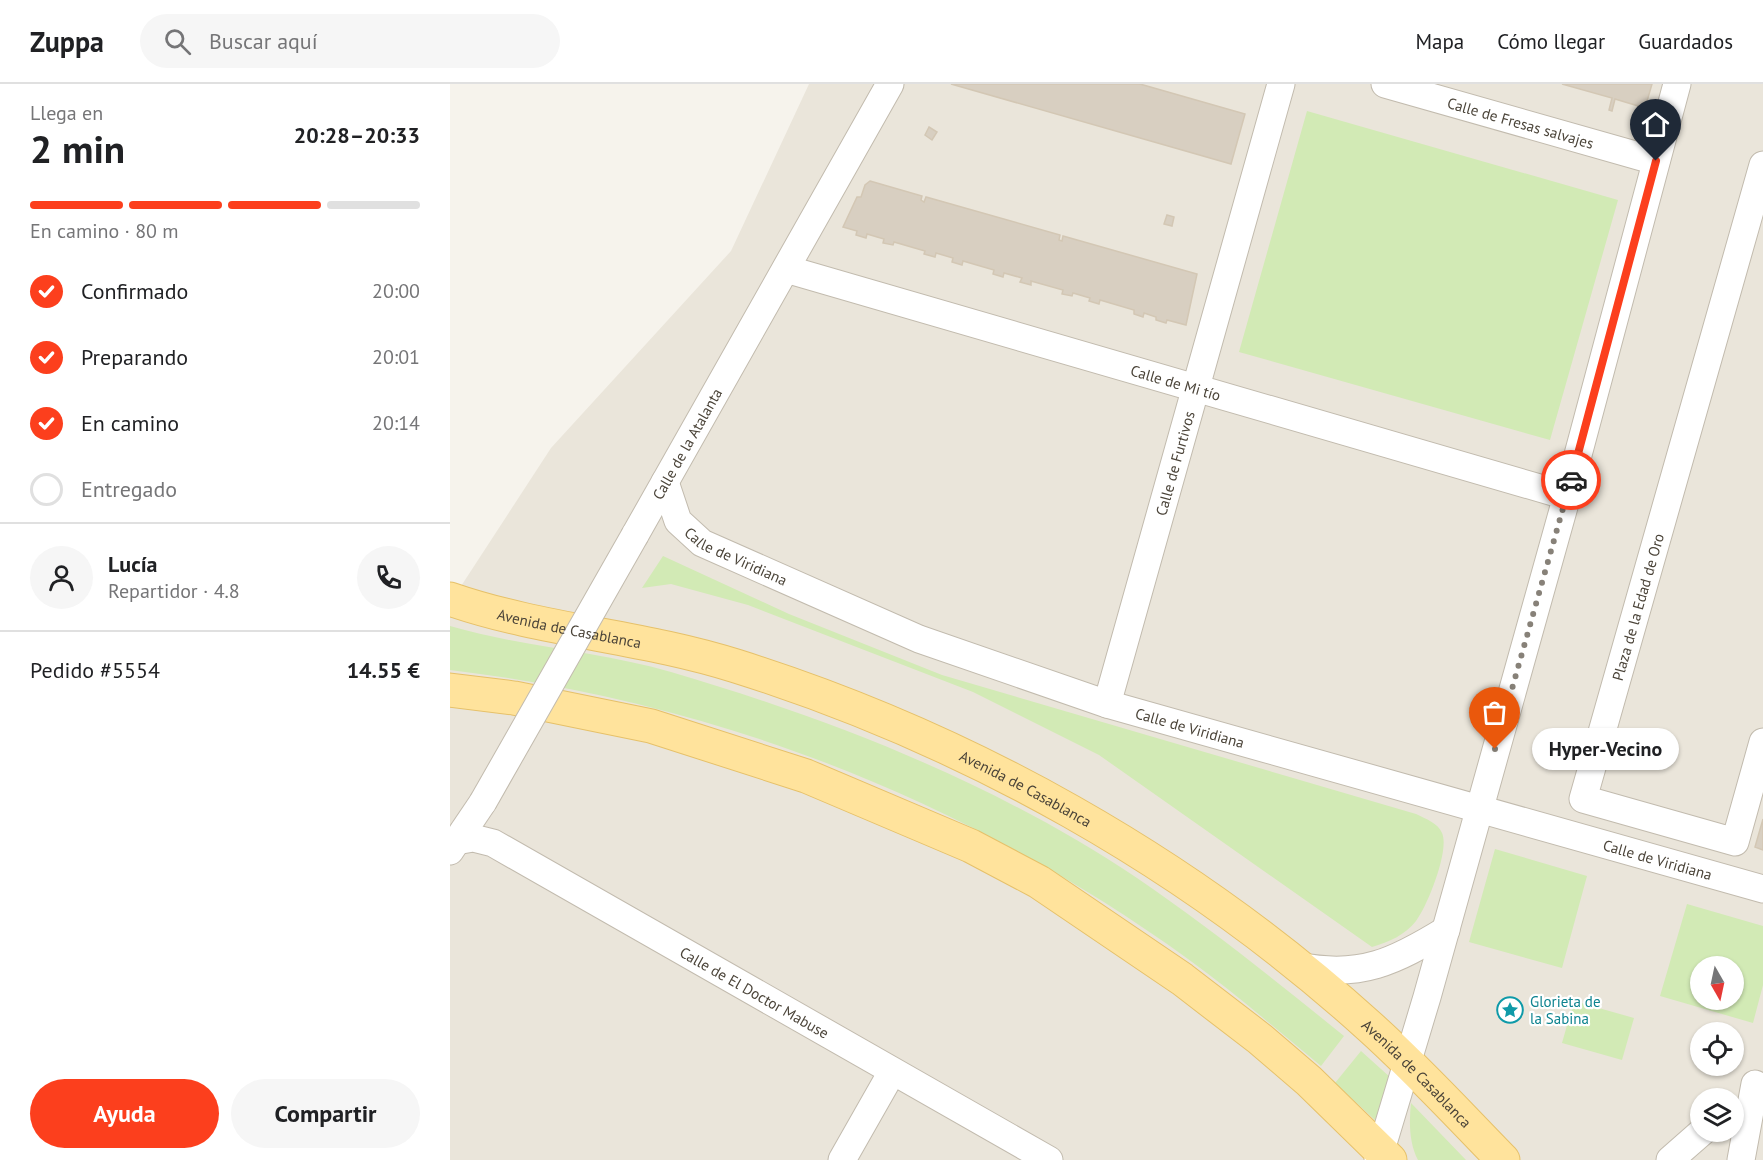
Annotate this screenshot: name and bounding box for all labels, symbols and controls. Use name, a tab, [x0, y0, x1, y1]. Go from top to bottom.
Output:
search box	[140, 14, 560, 68]
text: Zuppa	[30, 23, 104, 60]
icon: search	[161, 25, 194, 58]
text: Buscar aquí	[209, 27, 318, 55]
text: Mapa	[1415, 28, 1464, 55]
text: Cómo llegar	[1497, 28, 1605, 55]
text: Guardados	[1638, 28, 1733, 55]
street label: Calle de Fresas salvajes	[1445, 93, 1596, 152]
pin	[1630, 99, 1681, 161]
text: Llega en	[30, 100, 103, 126]
icon: home	[1639, 108, 1672, 141]
text: 20:28–20:33	[294, 121, 420, 149]
text: 2 min	[30, 123, 125, 174]
text: En camino · 80 m	[30, 218, 179, 244]
icon: check	[30, 275, 63, 308]
text: Confirmado	[81, 277, 188, 305]
text: 20:00	[372, 278, 420, 304]
icon: check	[30, 341, 63, 374]
text: Preparando	[81, 343, 188, 371]
text: 20:01	[372, 344, 420, 370]
street label: Calle de Mi tío	[1129, 360, 1223, 404]
street label: Calle de la Atalanta	[648, 385, 726, 503]
icon: check	[30, 407, 63, 440]
text: En camino	[81, 409, 179, 437]
street label: Calle de Furtivos	[1151, 409, 1198, 518]
text: 20:14	[372, 410, 420, 436]
courier	[1541, 450, 1601, 510]
icon: car	[1555, 464, 1588, 497]
text: Entregado	[81, 475, 177, 503]
street label: Calle de Viridiana	[681, 523, 790, 589]
street label: Plaza de la Edad de Oro	[1608, 531, 1668, 683]
button: person	[30, 546, 93, 609]
button: phone	[357, 546, 420, 609]
text: Lucía	[108, 550, 158, 578]
text: Repartidor · 4.8	[108, 578, 240, 604]
street label: Avenida de Casablanca	[495, 604, 643, 652]
text: Pedido #5554	[30, 656, 160, 684]
text: 14.55 €	[347, 656, 420, 684]
pin	[1469, 687, 1520, 749]
icon: bag	[1478, 696, 1511, 729]
street label: Calle de Viridiana	[1133, 703, 1247, 752]
callout: Hyper-Vecino	[1531, 728, 1678, 770]
text: Hyper-Vecino	[1549, 736, 1662, 762]
street label: Avenida de Casablanca	[957, 746, 1095, 831]
street label: Calle de Viridiana	[1601, 835, 1714, 884]
street label: Calle de El Doctor Mabuse	[677, 942, 833, 1042]
north arrow	[1690, 956, 1744, 1010]
map controls	[1690, 956, 1744, 1142]
place label: Glorieta de la Sabina	[1530, 992, 1601, 1028]
place icon: Glorieta de la Sabina	[1495, 995, 1525, 1025]
street label: Avenida de Casablanca	[1358, 1015, 1476, 1131]
button: locate	[1690, 1022, 1744, 1076]
button: Ayuda	[30, 1079, 219, 1148]
button: Compartir	[231, 1079, 420, 1148]
button: layers	[1690, 1088, 1744, 1142]

